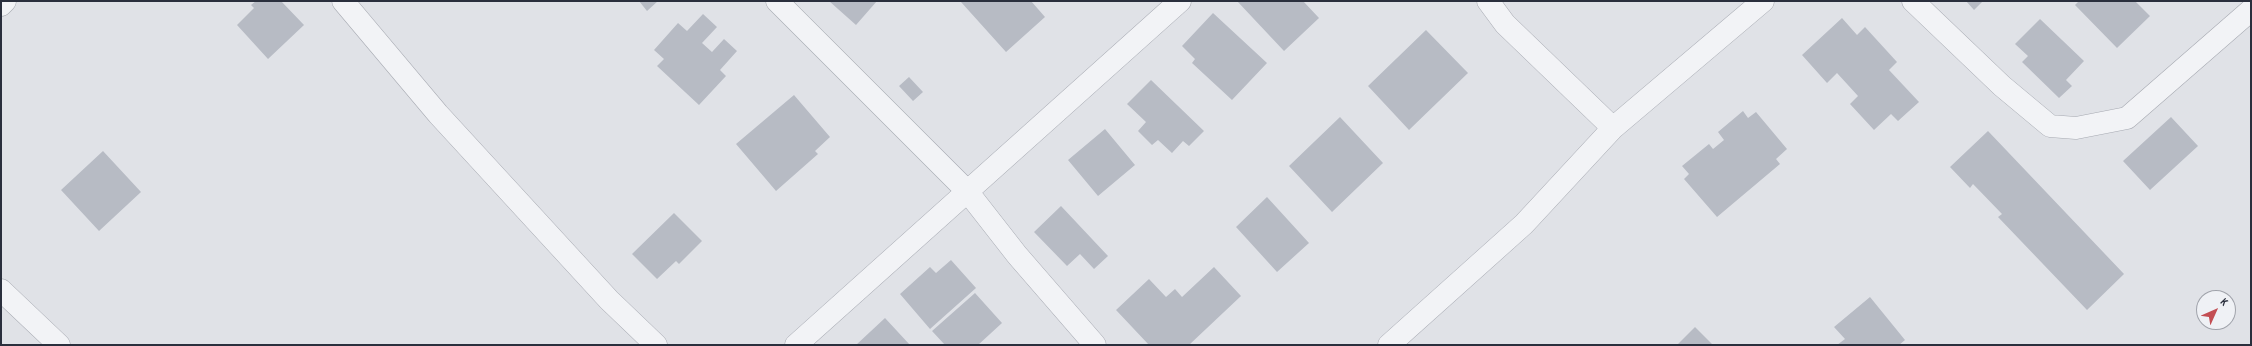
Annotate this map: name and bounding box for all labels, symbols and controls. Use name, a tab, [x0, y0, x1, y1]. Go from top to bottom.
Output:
north arrow	[2196, 290, 2236, 330]
text: K	[2218, 295, 2231, 308]

